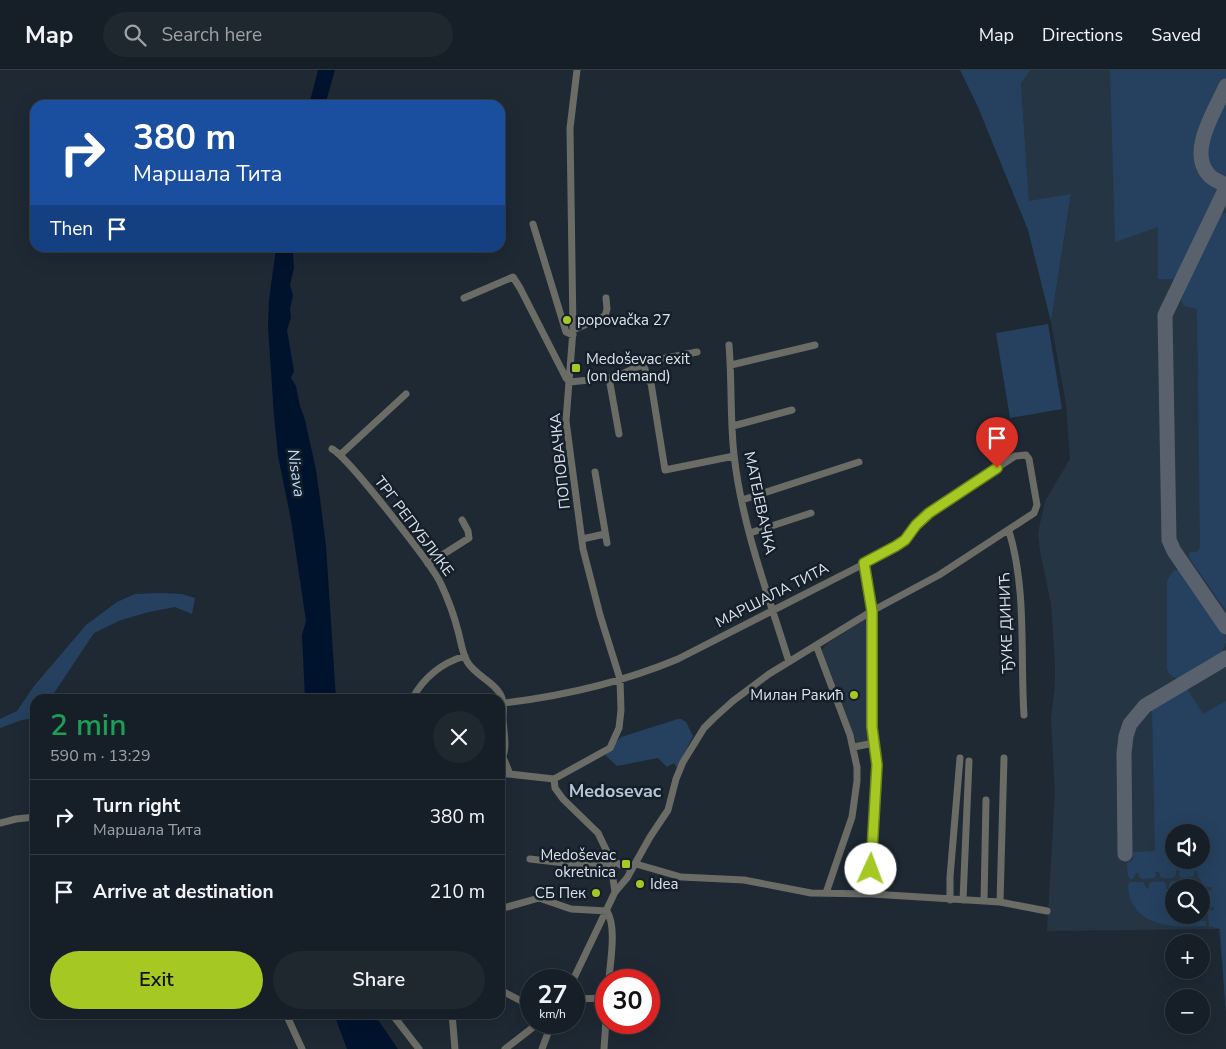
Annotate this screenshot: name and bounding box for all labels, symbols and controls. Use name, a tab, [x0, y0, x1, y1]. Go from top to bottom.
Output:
search box	[103, 12, 453, 57]
text: Map	[25, 19, 73, 51]
icon: search	[121, 21, 149, 49]
text: Search here	[161, 22, 262, 48]
text: Map	[979, 23, 1014, 47]
text: Directions	[1042, 23, 1123, 47]
text: Saved	[1151, 23, 1201, 47]
text: 380 m	[133, 114, 236, 161]
icon: right	[50, 120, 115, 185]
text: Маршала Тита	[133, 159, 282, 189]
icon: arrive	[103, 215, 131, 243]
text: Then	[50, 216, 93, 242]
place label: popovačka 27	[577, 310, 671, 330]
marker: popovačka 27	[561, 314, 573, 326]
place label: Medoševac exit (on demand)	[586, 349, 691, 386]
marker: Medoševac exit (on demand)	[570, 362, 582, 374]
street label: ПОПОВАЧКА	[545, 412, 575, 510]
pin	[976, 417, 1018, 468]
icon: arrive	[983, 424, 1011, 452]
water label: Nisava	[282, 448, 310, 499]
street label: МАТЕЈЕВАЧКА	[739, 450, 781, 556]
street label: ТРГ РЕПУБЛИКЕ	[370, 472, 458, 580]
street label: МАРШАЛА ТИТА	[712, 558, 832, 632]
street label: ЂУКЕ ДИНИЋ	[994, 572, 1018, 674]
place label: Милан Ракић	[750, 685, 844, 705]
marker: Милан Ракић	[848, 689, 860, 701]
text: 2 min	[50, 705, 126, 746]
button: close	[433, 711, 485, 763]
text: 590 m · 13:29	[50, 745, 151, 767]
district label: Medosevac	[569, 779, 662, 803]
text: Turn right	[93, 793, 180, 819]
icon: right	[50, 803, 78, 831]
text: 380 m	[430, 804, 485, 830]
text: Маршала Тита	[93, 819, 202, 841]
map controls	[1165, 824, 1210, 1034]
button: sound	[1165, 824, 1210, 869]
position arrow	[844, 842, 896, 894]
place label: Medoševac okretnica	[541, 845, 616, 882]
marker: Medoševac okretnica	[620, 858, 632, 870]
place label: Idea	[650, 874, 679, 894]
icon: arrive	[50, 878, 78, 906]
marker: Idea	[634, 878, 646, 890]
text: Arrive at destination	[93, 879, 274, 905]
text: 210 m	[430, 879, 485, 905]
button: search	[1165, 879, 1210, 924]
place label: СБ Пек	[535, 883, 586, 903]
marker: СБ Пек	[590, 887, 602, 899]
button: +	[1165, 934, 1210, 979]
button: Exit	[50, 951, 263, 1009]
button: Share	[273, 951, 485, 1009]
speed limit sign: 30	[595, 969, 660, 1034]
text: 27	[537, 978, 568, 1012]
button: −	[1165, 989, 1210, 1034]
text: km/h	[539, 1006, 566, 1022]

